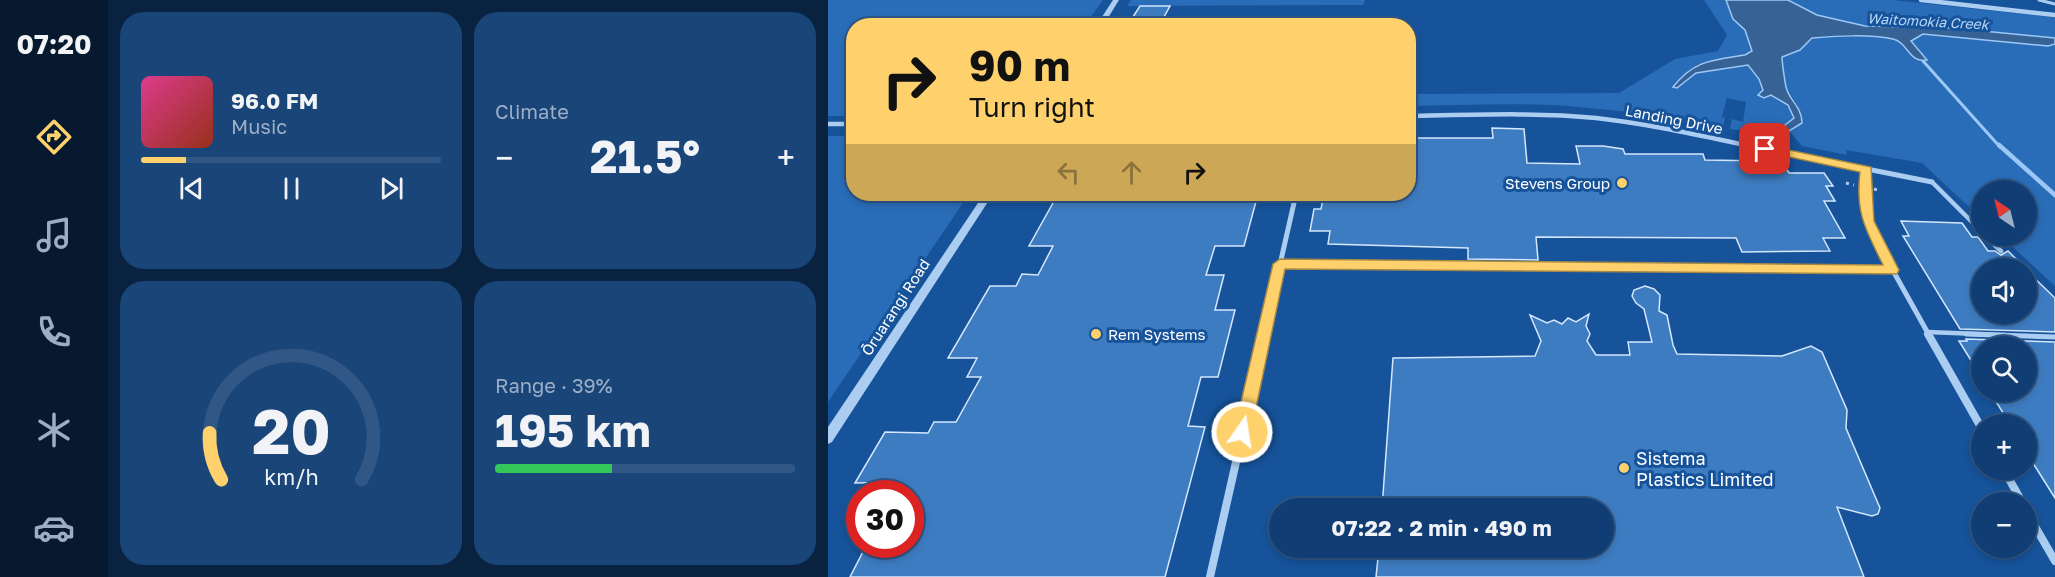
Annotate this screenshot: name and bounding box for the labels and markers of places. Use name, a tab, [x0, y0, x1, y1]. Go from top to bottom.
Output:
pin	[1739, 123, 1790, 174]
place label: Stevens Group	[1505, 174, 1610, 192]
marker: Stevens Group	[1615, 176, 1629, 190]
place label: Rem Systems	[1108, 325, 1206, 343]
marker: Rem Systems	[1089, 327, 1103, 341]
place label: Sistema Plastics Limited	[1636, 447, 1774, 490]
marker: Sistema Plastics Limited	[1617, 461, 1631, 475]

